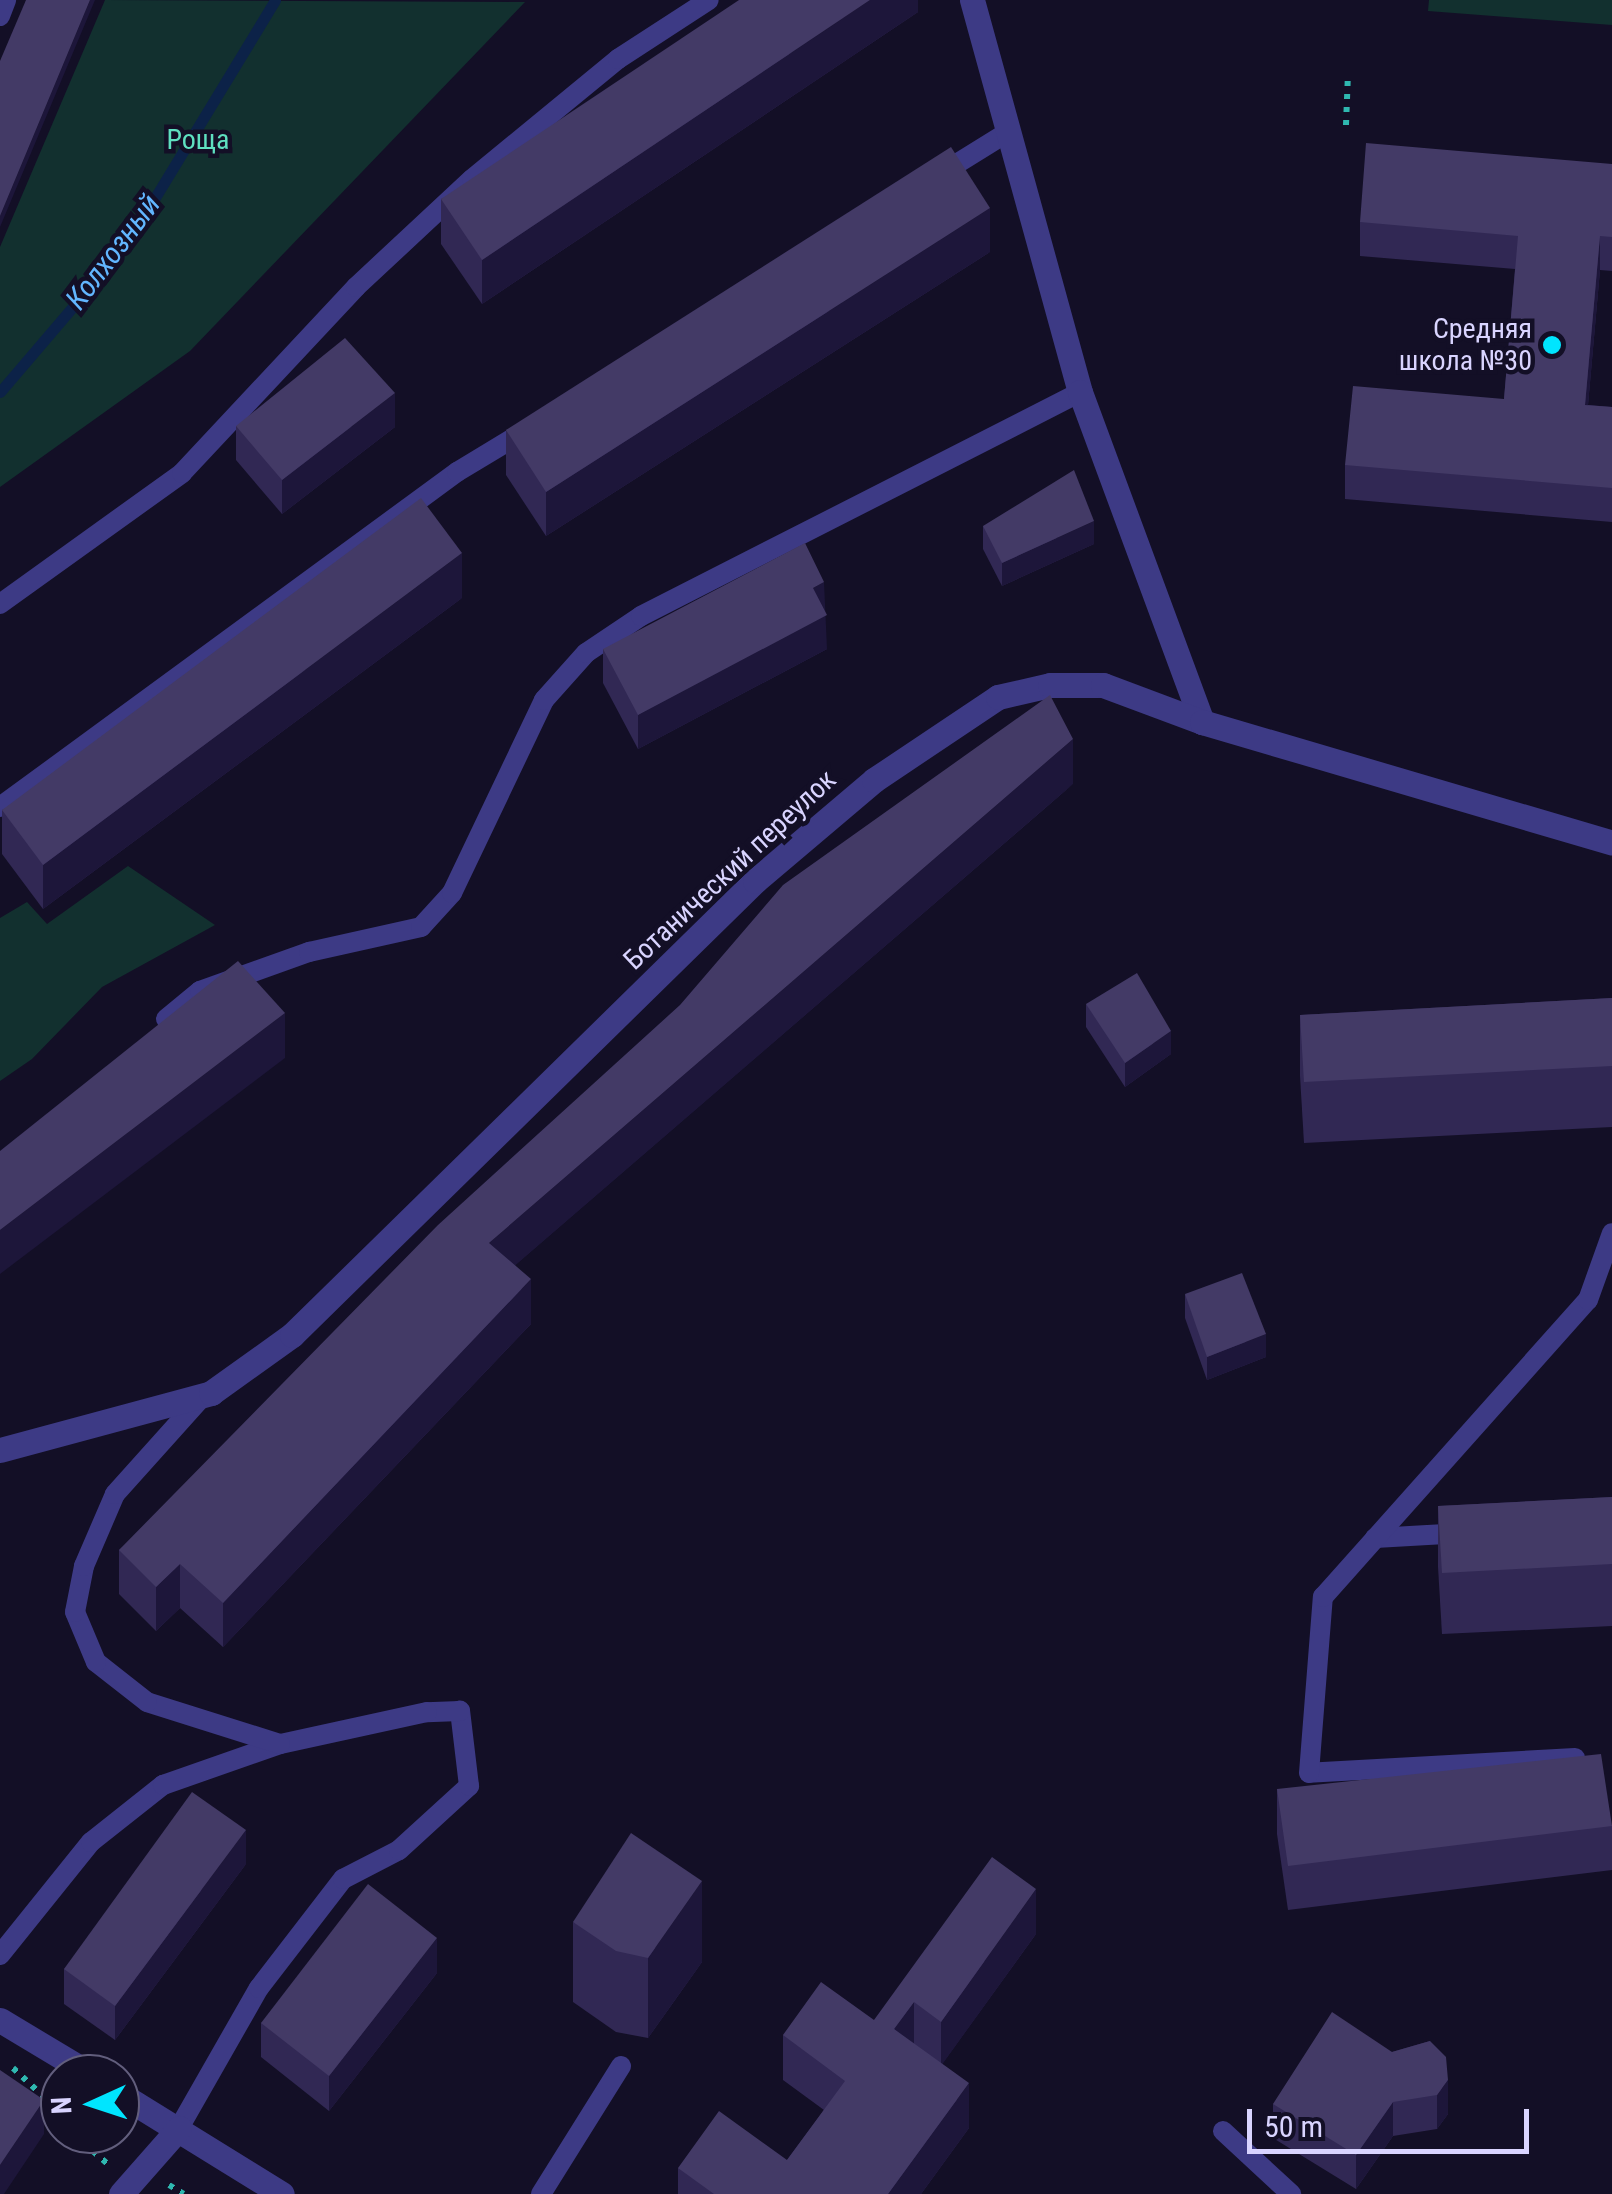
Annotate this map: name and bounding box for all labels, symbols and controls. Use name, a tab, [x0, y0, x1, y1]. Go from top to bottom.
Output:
park label: Роща	[166, 123, 230, 157]
water label: Колхозный	[58, 187, 168, 317]
place label: Средняя школа №30	[1399, 312, 1532, 378]
marker: Средняя школа №30	[1541, 334, 1563, 356]
street label: Ботанический переулок	[617, 763, 843, 977]
north arrow	[40, 2054, 140, 2154]
scale bar	[1252, 2089, 1534, 2151]
text: N	[45, 2096, 78, 2115]
text: 50 m	[1264, 2109, 1323, 2144]

